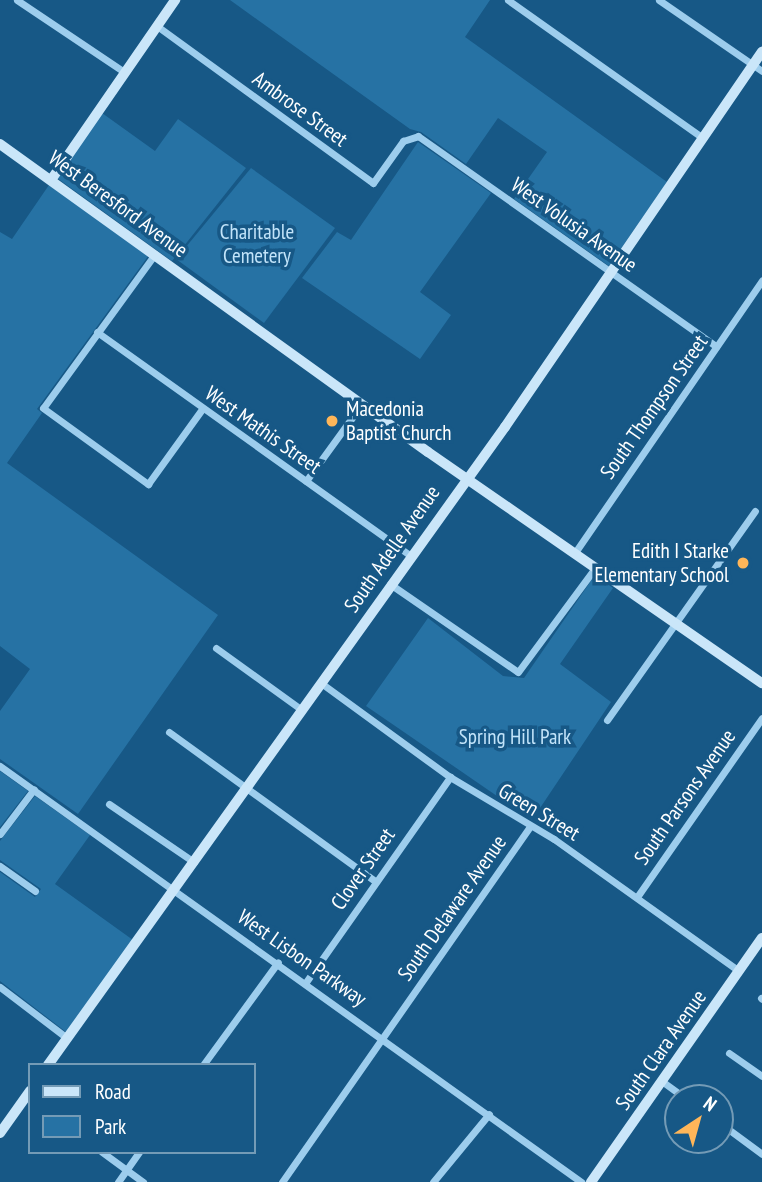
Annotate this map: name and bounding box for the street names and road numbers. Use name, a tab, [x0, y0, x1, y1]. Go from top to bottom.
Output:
street label: Ambrose Street	[248, 66, 352, 152]
street label: West Beresford Avenue	[43, 145, 193, 263]
street label: West Volusia Avenue	[506, 172, 642, 278]
street label: South Thompson Street	[595, 330, 713, 484]
street label: West Mathis Street	[200, 381, 326, 479]
street label: South Adelle Avenue	[339, 480, 445, 618]
street label: South Parsons Avenue	[629, 724, 741, 870]
street label: Green Street	[494, 778, 584, 846]
street label: Clover Street	[326, 823, 400, 915]
street label: South Delaware Avenue	[392, 830, 512, 986]
street label: West Lisbon Parkway	[233, 904, 371, 1012]
street label: South Clara Avenue	[610, 985, 712, 1115]

